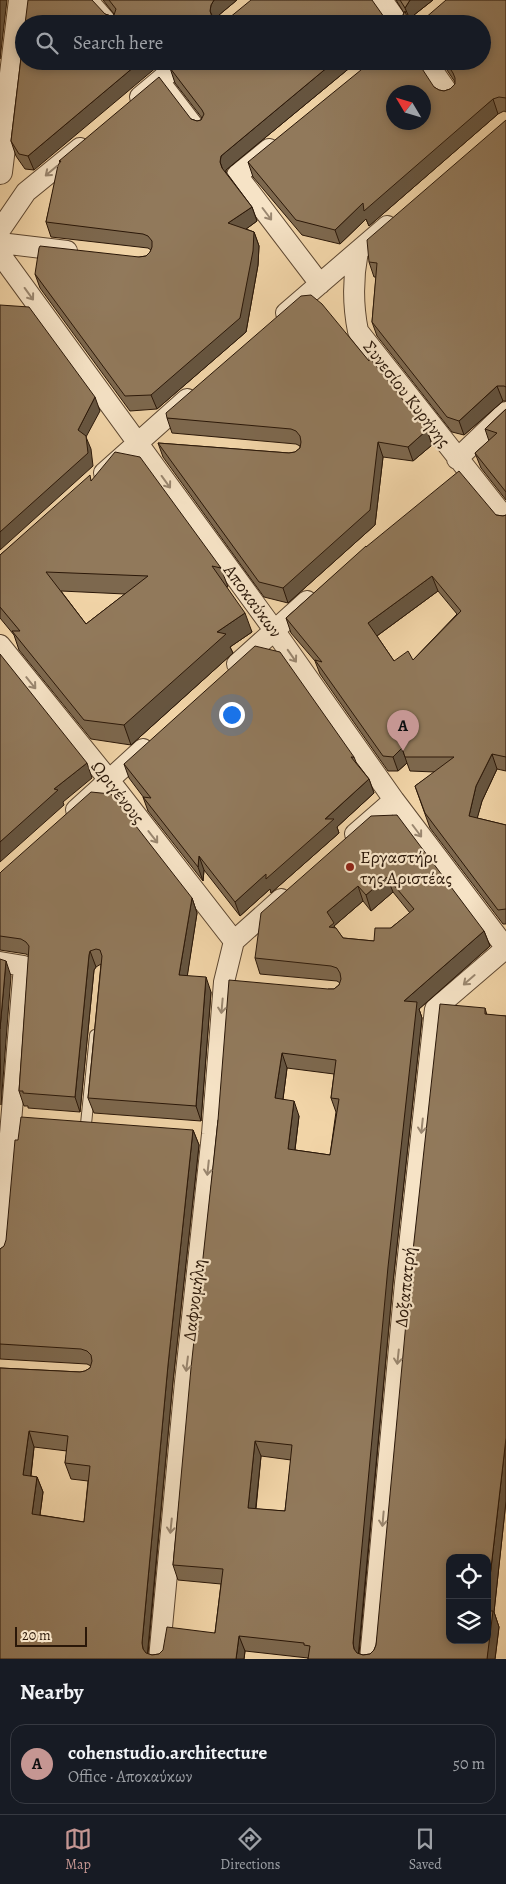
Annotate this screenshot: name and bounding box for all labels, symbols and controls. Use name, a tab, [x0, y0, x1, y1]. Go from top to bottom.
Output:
search box	[15, 15, 491, 70]
icon: search	[33, 29, 61, 57]
text: Search here	[73, 30, 163, 56]
north arrow	[386, 85, 431, 130]
one-way arrow	[45, 165, 58, 177]
one-way arrow	[261, 207, 272, 220]
one-way arrow	[24, 286, 34, 300]
street label: Συνεσίου Κυρήνης	[358, 336, 456, 452]
one-way arrow	[161, 475, 171, 489]
street label: Αποκαύκων	[218, 559, 288, 643]
one-way arrow	[287, 649, 297, 663]
one-way arrow	[25, 676, 36, 689]
your location	[219, 702, 245, 728]
pin: A	[387, 710, 419, 751]
street label: Ωριγένους	[85, 755, 151, 829]
one-way arrow	[411, 824, 422, 837]
one-way arrow	[148, 830, 159, 843]
place label: Εργαστήρι της Αριστέας	[360, 845, 452, 890]
marker: Εργαστήρι της Αριστέας	[344, 861, 356, 873]
one-way arrow	[462, 974, 475, 986]
one-way arrow	[217, 998, 227, 1014]
one-way arrow	[417, 1118, 427, 1134]
one-way arrow	[204, 1160, 213, 1176]
street label: Δοξαπατρή	[389, 1246, 421, 1328]
street label: Δαφνομήλη	[177, 1258, 211, 1342]
one-way arrow	[393, 1349, 402, 1365]
one-way arrow	[182, 1356, 192, 1372]
one-way arrow	[378, 1511, 388, 1527]
one-way arrow	[166, 1518, 175, 1534]
map controls	[446, 1554, 491, 1644]
button: locate	[446, 1554, 491, 1599]
button: layers	[446, 1599, 491, 1644]
scale bar	[15, 1624, 88, 1647]
text: 20 m	[22, 1626, 51, 1645]
text: Nearby	[20, 1678, 83, 1706]
text: cohenstudio.architecture	[68, 1740, 267, 1766]
text: A	[32, 1753, 42, 1775]
text: 50 m	[453, 1753, 485, 1775]
text: Office · Αποκαύκων	[68, 1766, 192, 1788]
tab: Map	[64, 1825, 92, 1874]
tab: Directions	[220, 1825, 280, 1874]
tab: Saved	[409, 1825, 442, 1874]

